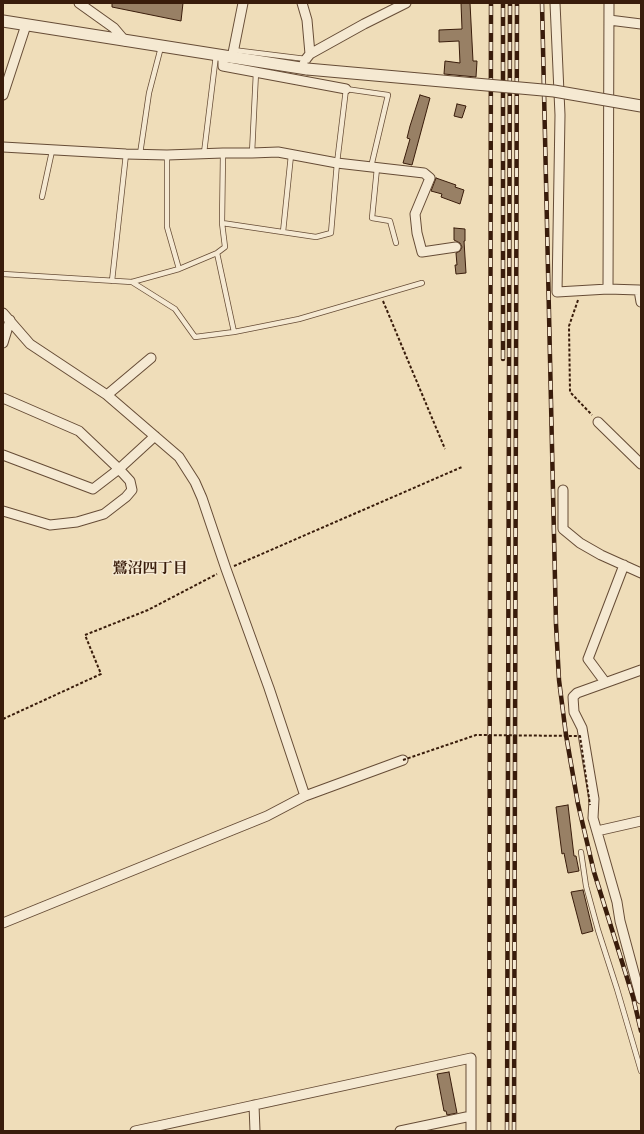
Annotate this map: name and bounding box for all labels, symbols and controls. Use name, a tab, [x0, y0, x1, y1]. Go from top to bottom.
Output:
district label: 鷺沼四丁目	[113, 561, 187, 579]

